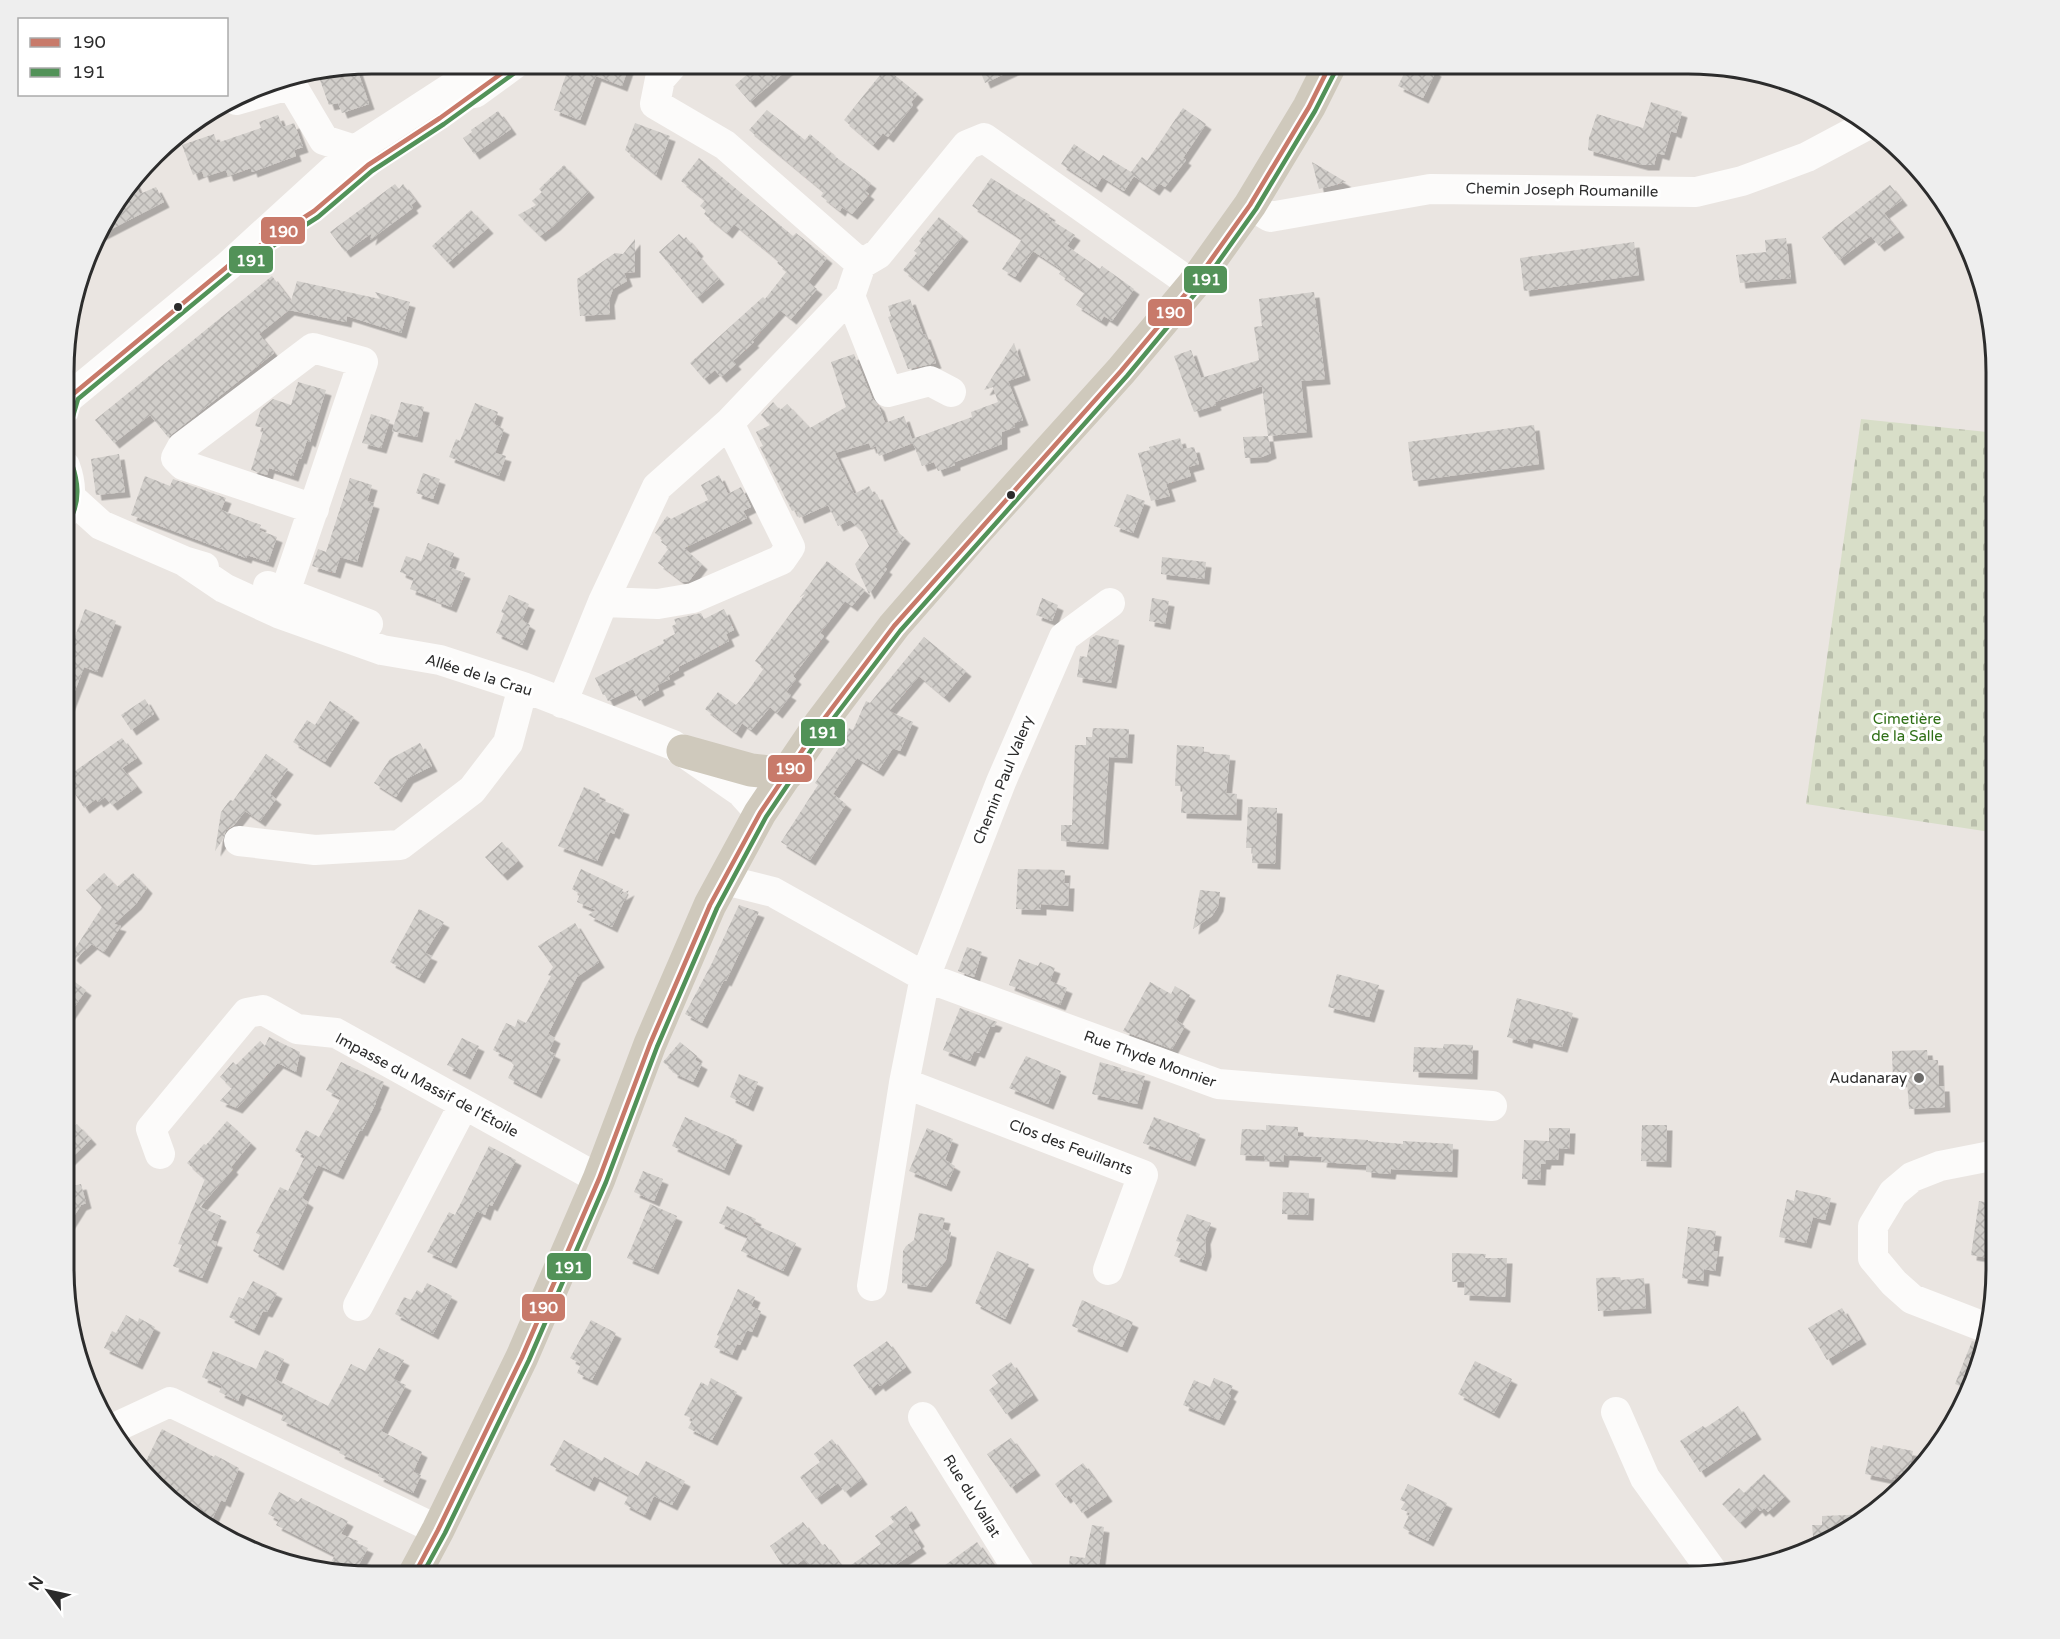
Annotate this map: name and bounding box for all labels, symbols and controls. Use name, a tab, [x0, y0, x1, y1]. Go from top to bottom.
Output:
legend	[18, 18, 228, 96]
text: 190	[72, 31, 106, 53]
text: 191	[72, 61, 106, 83]
street label: Chemin Joseph Roumanille	[1465, 179, 1659, 201]
line badge: 190	[260, 216, 306, 245]
text: 190	[268, 222, 298, 242]
line badge: 191	[228, 245, 274, 274]
text: 191	[236, 251, 266, 271]
line badge: 191	[1183, 265, 1228, 294]
text: 191	[1191, 270, 1221, 290]
line badge: 190	[1147, 298, 1193, 327]
unlabelled marker	[172, 301, 184, 313]
text: 190	[1155, 303, 1185, 323]
unlabelled marker	[1005, 489, 1017, 501]
street label: Allée de la Crau	[423, 650, 535, 700]
park label: Cimetière de la Salle	[1871, 710, 1943, 745]
street label: Chemin Paul Valery	[969, 713, 1037, 847]
line badge: 191	[800, 718, 846, 747]
text: 191	[808, 723, 838, 743]
line badge: 190	[767, 754, 813, 783]
text: 190	[775, 759, 805, 779]
street label: Rue Thyde Monnier	[1081, 1027, 1219, 1091]
street label: Impasse du Massif de l'Étoile	[332, 1029, 522, 1141]
place label: Audanaray	[1829, 1069, 1907, 1087]
marker: Audanaray	[1912, 1071, 1926, 1085]
street label: Clos des Feuillants	[1007, 1115, 1135, 1179]
line badge: 191	[546, 1252, 592, 1281]
text: 191	[554, 1258, 584, 1278]
line badge: 190	[521, 1293, 566, 1322]
text: 190	[528, 1298, 558, 1318]
street label: Rue du Vallat	[939, 1451, 1005, 1541]
north arrow	[18, 1561, 78, 1621]
text: N	[24, 1573, 48, 1594]

